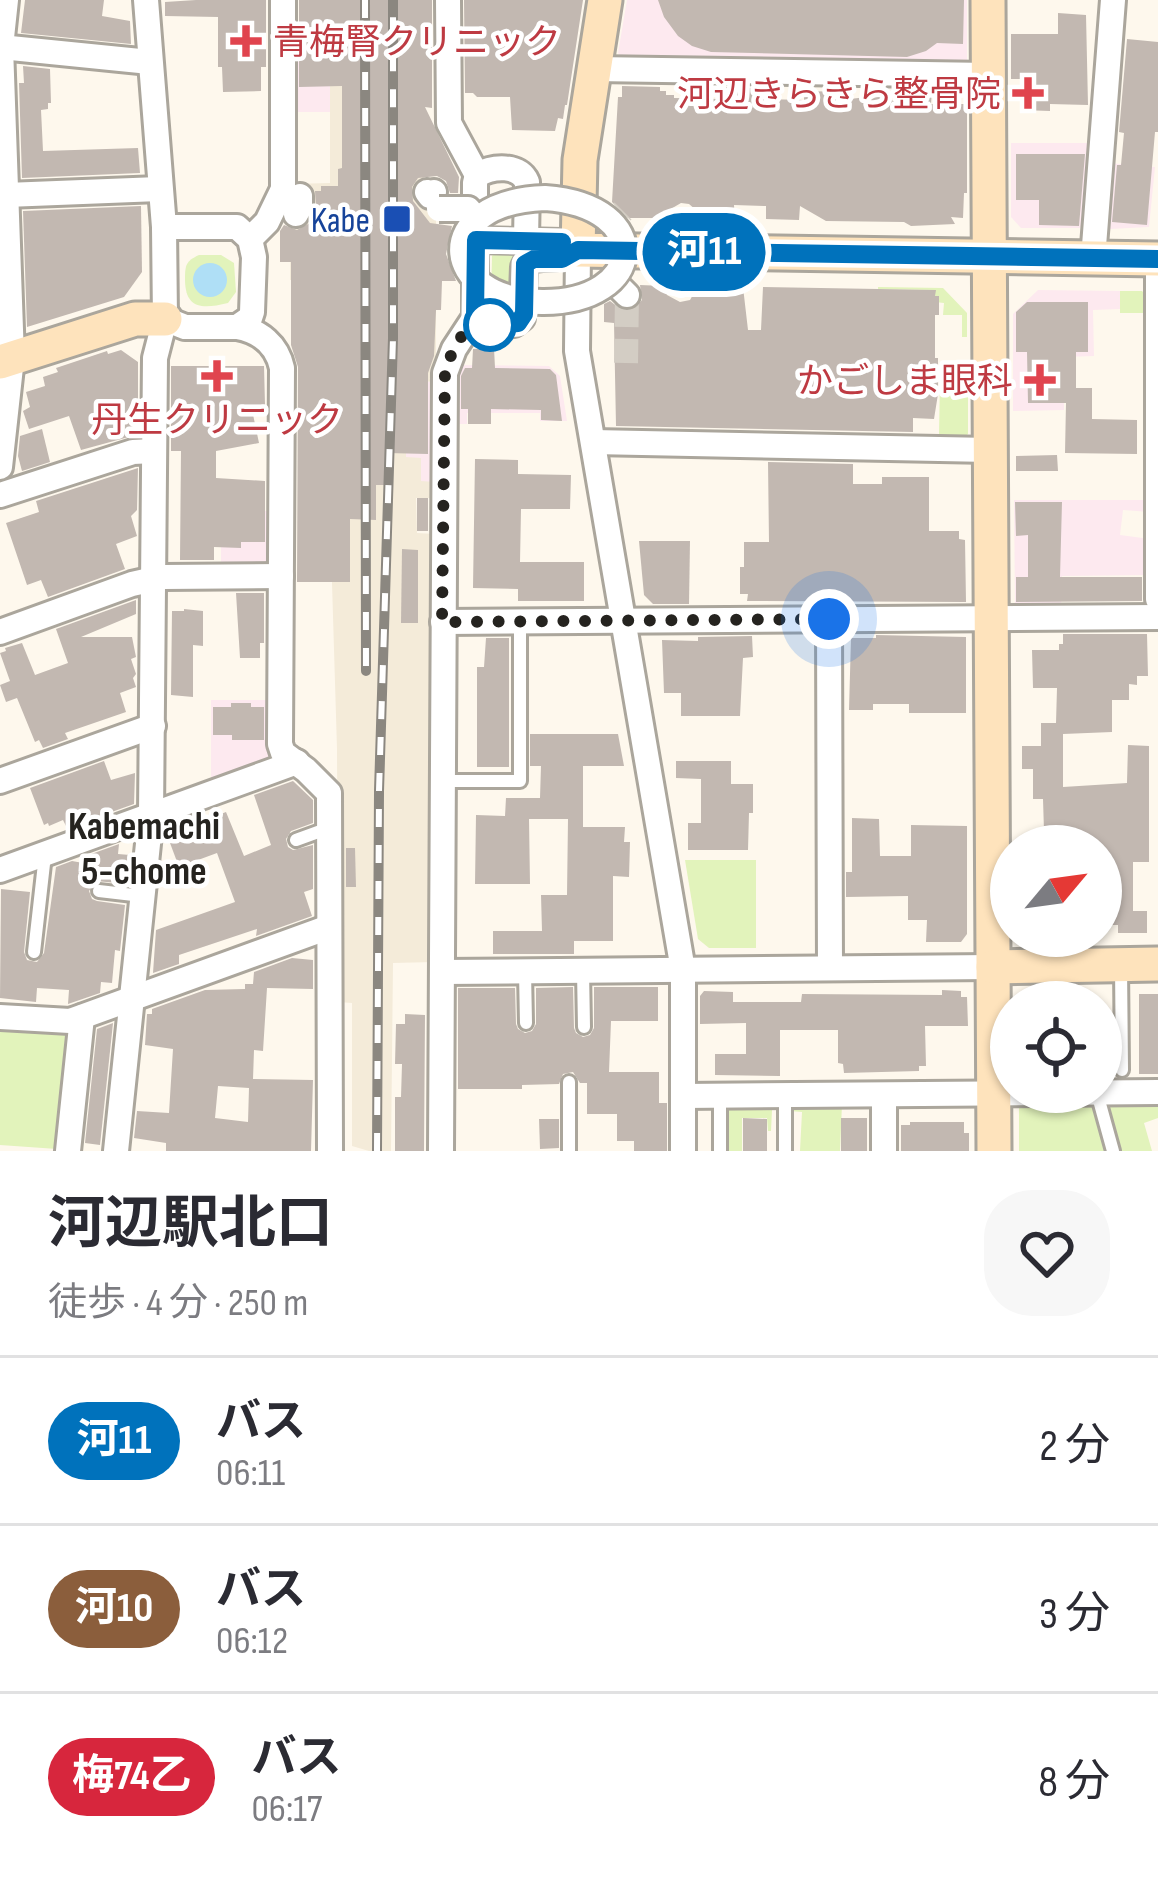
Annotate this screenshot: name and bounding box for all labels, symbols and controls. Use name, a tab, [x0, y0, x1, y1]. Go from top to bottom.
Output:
place label: 青梅腎クリニック	[273, 22, 561, 65]
marker: 青梅腎クリニック	[230, 25, 262, 57]
place label: 河辺きらきら整骨院	[677, 74, 1001, 117]
marker: 河辺きらきら整骨院	[1012, 77, 1044, 109]
place label: Kabe	[311, 200, 370, 243]
marker: Kabe	[381, 203, 413, 235]
line badge: 河11	[635, 213, 773, 291]
text: 河11	[667, 226, 741, 277]
unlabelled marker	[465, 300, 515, 350]
marker: 丹生クリニック	[201, 360, 233, 392]
place label: かごしま眼科	[797, 361, 1013, 404]
marker: かごしま眼科	[1024, 364, 1056, 396]
place label: 丹生クリニック	[91, 400, 343, 443]
your location	[799, 589, 859, 649]
district label: Kabemachi 5-chome	[68, 804, 220, 896]
north arrow	[990, 825, 1122, 957]
map controls	[990, 825, 1122, 1113]
button: locate	[990, 981, 1122, 1113]
button: heart	[984, 1190, 1110, 1316]
text: 河辺駅北口	[48, 1191, 333, 1259]
text: 徒歩 · 4 分 · 250 m	[48, 1280, 308, 1327]
text: バス	[216, 1395, 306, 1450]
text: 河11	[77, 1415, 151, 1466]
text: 2 分	[1039, 1419, 1110, 1474]
text: 06:11	[216, 1450, 285, 1497]
text: バス	[216, 1563, 306, 1618]
text: 河10	[75, 1583, 153, 1634]
text: 3 分	[1039, 1587, 1110, 1642]
text: 06:12	[216, 1618, 288, 1665]
text: バス	[251, 1731, 341, 1786]
text: 梅74乙	[72, 1751, 191, 1802]
text: 8 分	[1038, 1755, 1110, 1810]
text: 06:17	[251, 1786, 322, 1833]

